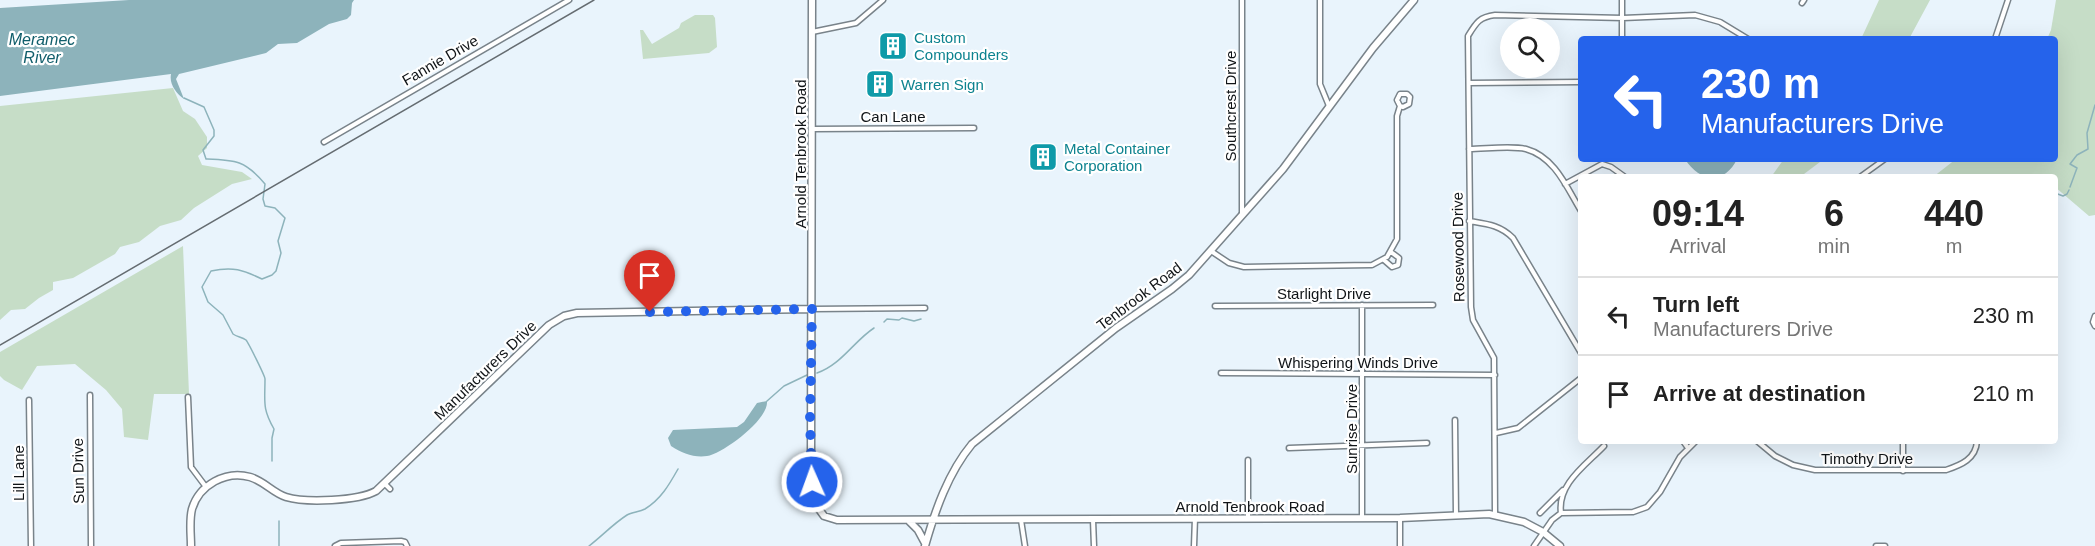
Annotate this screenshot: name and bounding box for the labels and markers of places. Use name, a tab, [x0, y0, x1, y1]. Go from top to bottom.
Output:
place label: Custom Compounders	[914, 29, 1008, 63]
building icon: Custom Compounders	[877, 30, 909, 62]
building icon: Warren Sign	[864, 68, 896, 100]
place label: Warren Sign	[901, 76, 984, 93]
place label: Metal Container Corporation	[1064, 140, 1170, 174]
building icon: Metal Container Corporation	[1027, 141, 1059, 173]
pin	[624, 250, 675, 312]

